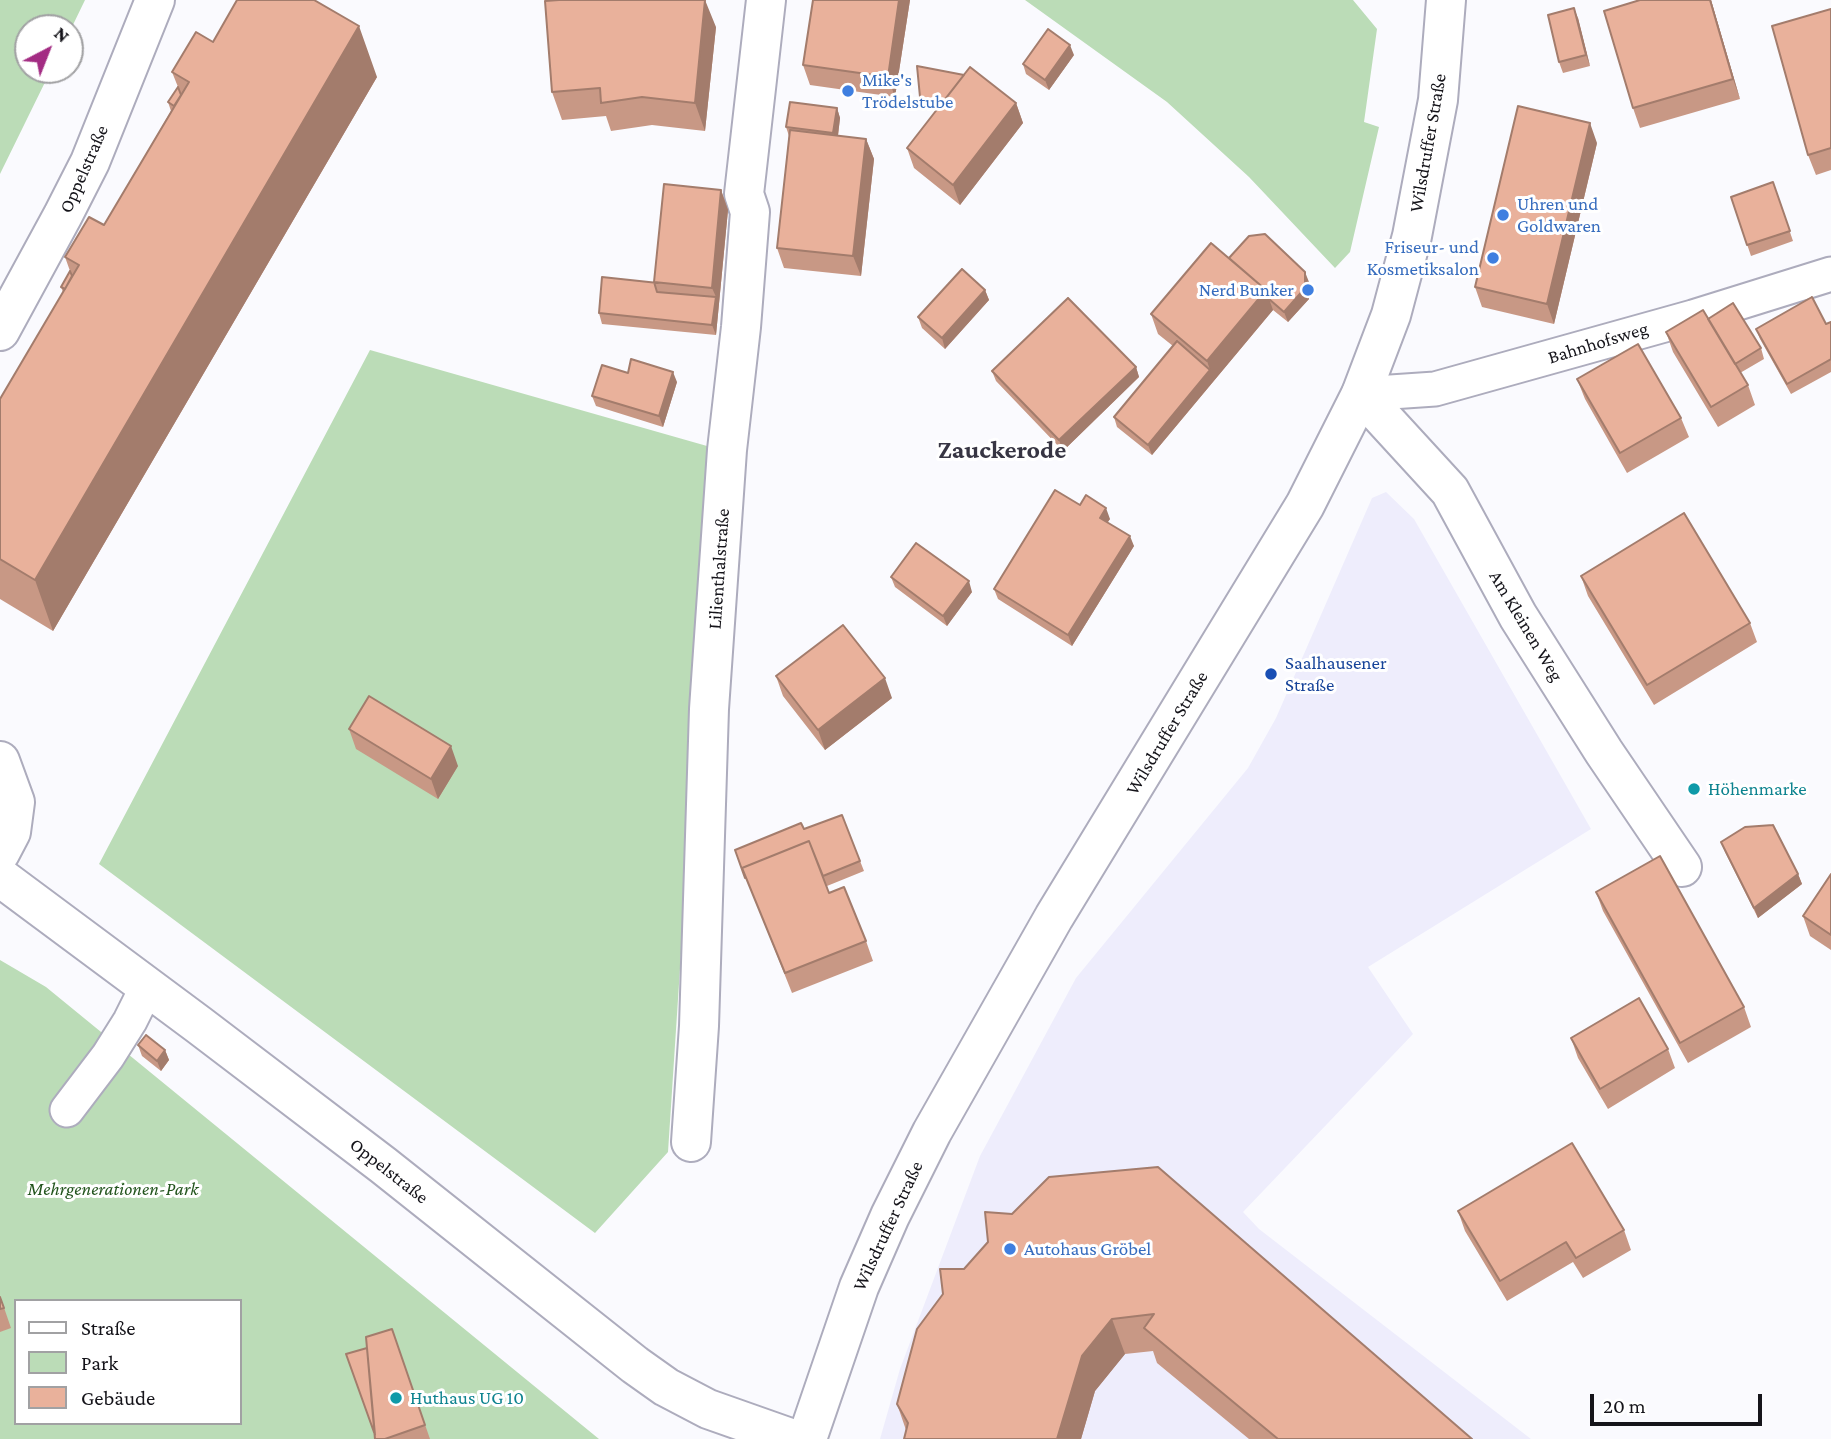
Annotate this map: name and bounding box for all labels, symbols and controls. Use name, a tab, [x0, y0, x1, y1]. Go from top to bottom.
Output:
north arrow	[14, 14, 84, 84]
text: N	[50, 22, 74, 47]
place label: Mike's Trödelstube	[862, 69, 953, 113]
street label: Wilsdruffer Straße	[1405, 72, 1451, 214]
marker: Mike's Trödelstube	[840, 83, 856, 99]
street label: Oppelstraße	[54, 121, 114, 217]
place label: Uhren und Goldwaren	[1517, 193, 1601, 237]
marker: Uhren und Goldwaren	[1495, 207, 1511, 223]
place label: Friseur- und Kosmetiksalon	[1367, 236, 1479, 280]
marker: Friseur- und Kosmetiksalon	[1485, 250, 1501, 266]
place label: Nerd Bunker	[1199, 279, 1294, 301]
marker: Nerd Bunker	[1300, 282, 1316, 298]
street label: Bahnhofsweg	[1545, 317, 1651, 369]
district label: Zauckerode	[938, 434, 1066, 466]
street label: Lilienthalstraße	[703, 508, 735, 630]
street label: Am Kleinen Weg	[1484, 566, 1568, 686]
place label: Saalhausener Straße	[1285, 652, 1387, 696]
marker: Saalhausener Straße	[1263, 666, 1279, 682]
street label: Wilsdruffer Straße	[1121, 667, 1213, 799]
place label: Höhenmarke	[1708, 778, 1807, 800]
marker: Höhenmarke	[1686, 781, 1702, 797]
street label: Oppelstraße	[345, 1133, 433, 1209]
street label: Wilsdruffer Straße	[848, 1158, 928, 1294]
park label: Mehrgenerationen-Park	[27, 1178, 199, 1200]
place label: Autohaus Gröbel	[1024, 1238, 1151, 1260]
marker: Autohaus Gröbel	[1002, 1241, 1018, 1257]
legend	[14, 1299, 242, 1425]
text: Straße	[81, 1316, 135, 1340]
text: Park	[81, 1351, 118, 1375]
scale bar	[1593, 1380, 1764, 1424]
text: Gebäude	[81, 1386, 155, 1410]
place label: Huthaus UG 10	[410, 1387, 524, 1409]
marker: Huthaus UG 10	[388, 1390, 404, 1406]
text: 20 m	[1603, 1394, 1646, 1418]

